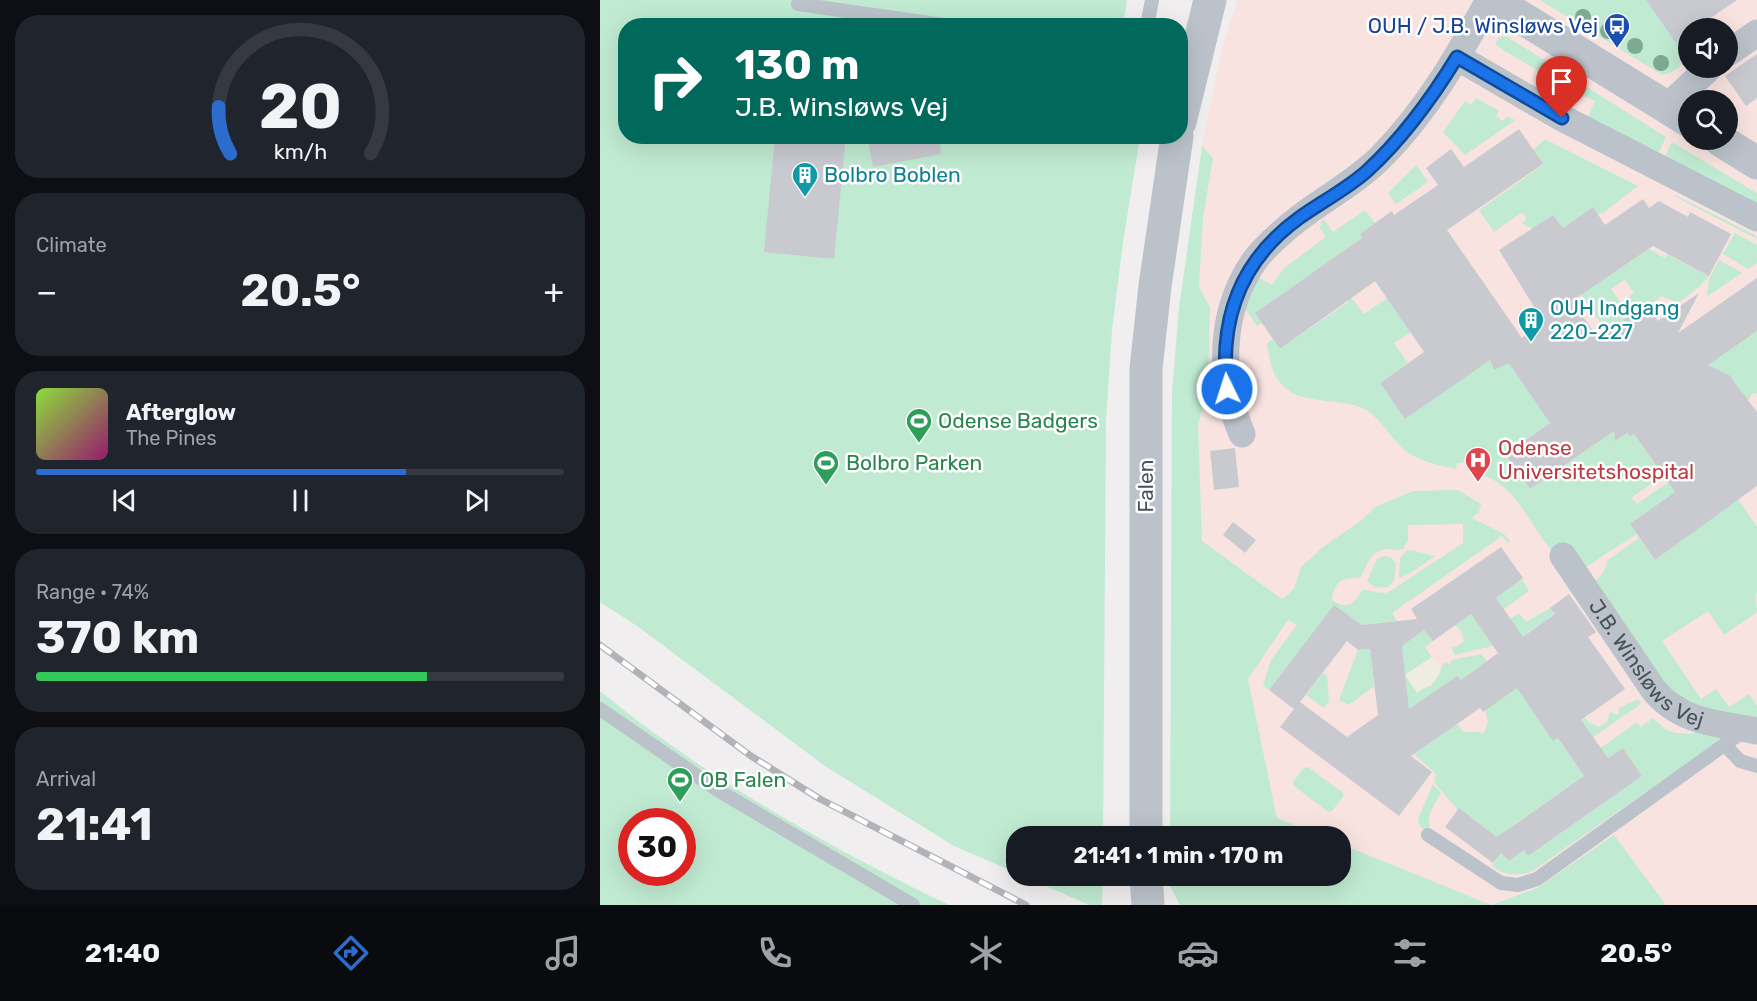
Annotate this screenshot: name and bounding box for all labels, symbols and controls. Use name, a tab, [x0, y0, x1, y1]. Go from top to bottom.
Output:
bus stop icon: OUH / J.B. Winsløws Vej	[1602, 11, 1632, 49]
place label: OUH / J.B. Winsløws Vej	[1368, 13, 1598, 38]
map controls	[1678, 18, 1738, 150]
button: sound	[1678, 18, 1738, 78]
text: 130 m	[735, 40, 860, 90]
icon: right	[636, 42, 714, 120]
pin	[1536, 56, 1587, 118]
icon: arrive	[1545, 65, 1578, 98]
text: 20	[259, 70, 341, 144]
button: search	[1678, 90, 1738, 150]
text: J.B. Winsløws Vej	[735, 91, 948, 123]
text: km/h	[273, 139, 327, 164]
building icon: Bolbro Boblen	[790, 160, 820, 198]
place label: Bolbro Boblen	[824, 162, 961, 187]
text: Climate	[36, 233, 107, 257]
text: 20.5°	[241, 264, 360, 317]
text: −	[36, 272, 57, 311]
text: +	[543, 272, 564, 311]
place label: OUH Indgang 220-227	[1550, 295, 1679, 344]
building icon: OUH Indgang 220-227	[1516, 305, 1546, 343]
position arrow	[1195, 357, 1259, 421]
text: Afterglow	[126, 399, 236, 426]
sports icon: Odense Badgers	[904, 406, 934, 444]
place label: Odense Badgers	[938, 408, 1098, 433]
text: The Pines	[126, 426, 217, 450]
place label: Odense Universitetshospital	[1498, 435, 1694, 484]
hospital icon: Odense Universitetshospital	[1463, 445, 1493, 483]
sports icon: Bolbro Parken	[811, 448, 841, 486]
place label: Bolbro Parken	[846, 450, 982, 475]
street label: Falen	[1133, 460, 1158, 512]
icon: previous	[108, 484, 141, 517]
icon: pause	[284, 484, 317, 517]
icon: next	[460, 484, 493, 517]
text: Range · 74%	[36, 580, 149, 604]
street label: J.B. Winsløws Vej	[1584, 594, 1707, 732]
text: 370 km	[36, 611, 199, 664]
sports icon: OB Falen	[665, 765, 695, 803]
text: Arrival	[36, 767, 96, 791]
place label: OB Falen	[700, 767, 786, 792]
text: 21:41	[36, 798, 153, 851]
speed limit sign: 30	[618, 808, 696, 886]
text: 21:41 · 1 min · 170 m	[1074, 842, 1283, 869]
icon: directions	[330, 932, 372, 974]
icon: music	[542, 932, 584, 974]
icon: phone	[754, 932, 796, 974]
icon: climate	[965, 932, 1007, 974]
icon: car	[1177, 932, 1219, 974]
icon: filters	[1389, 932, 1431, 974]
text: 21:40	[85, 937, 160, 969]
text: 20.5°	[1600, 937, 1672, 969]

